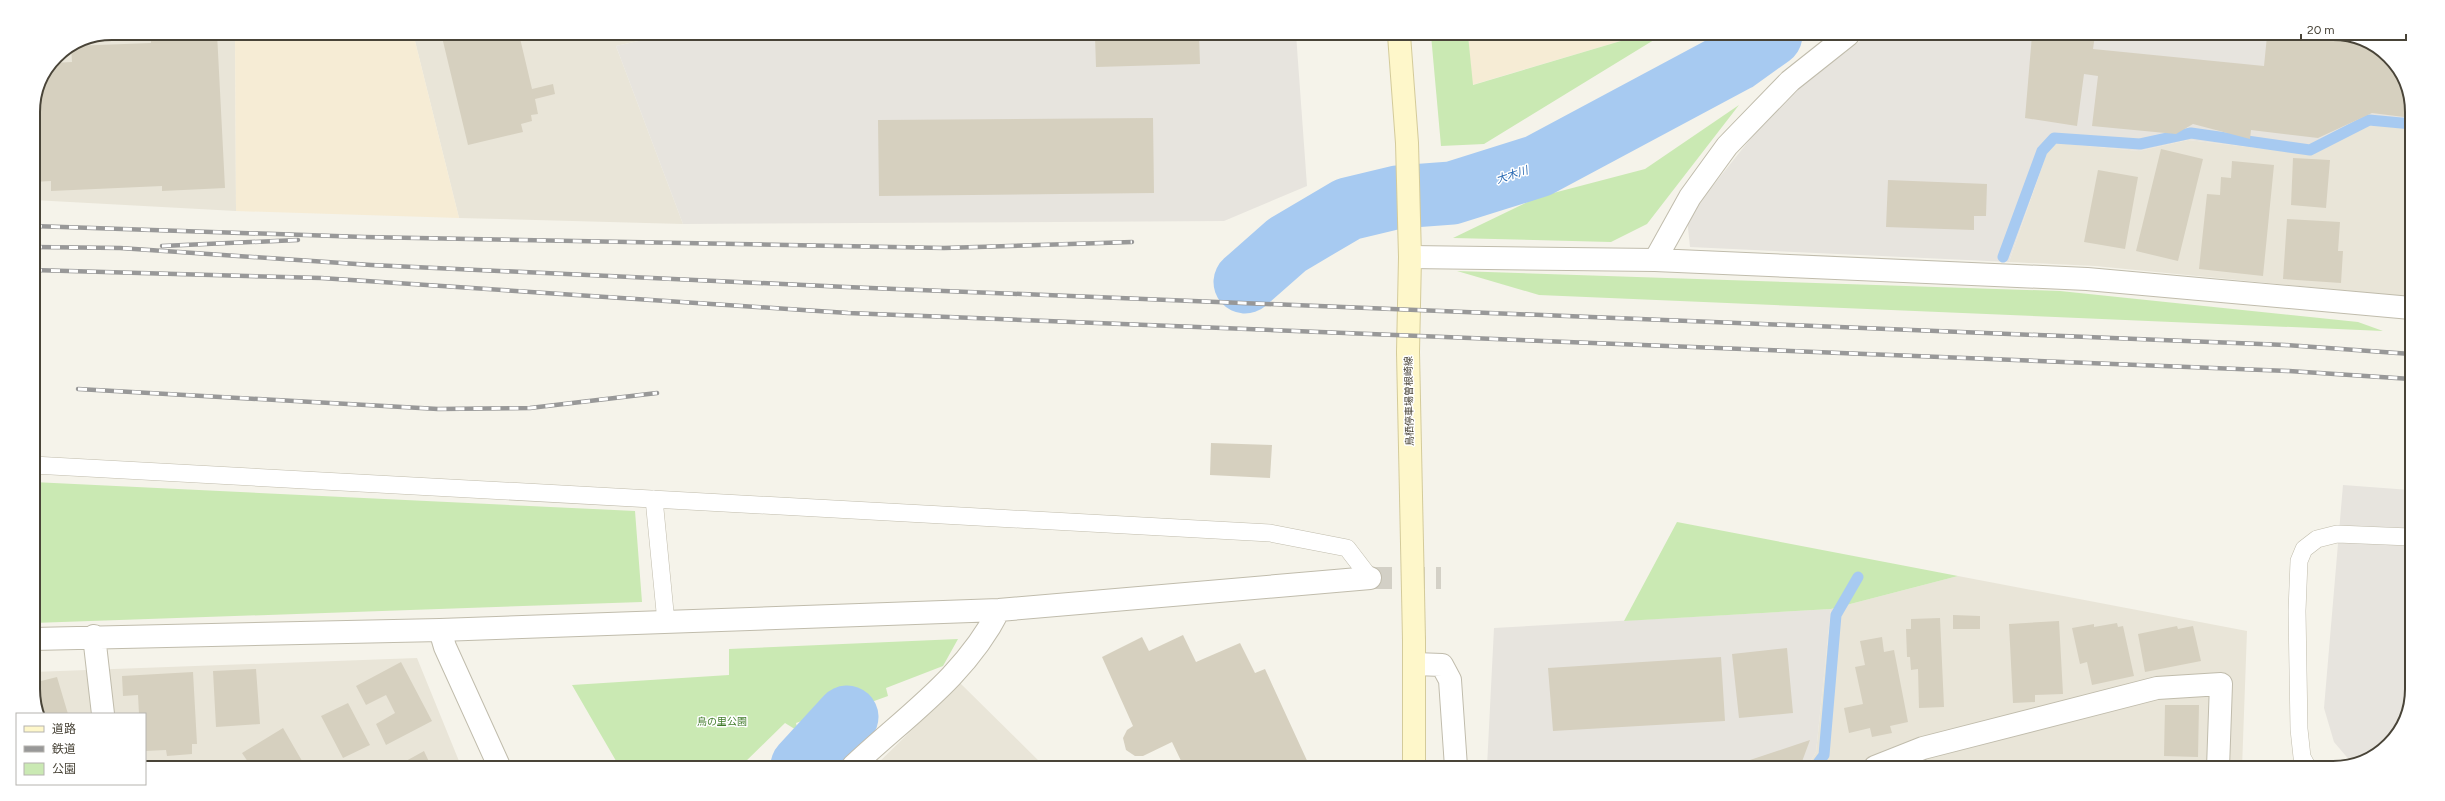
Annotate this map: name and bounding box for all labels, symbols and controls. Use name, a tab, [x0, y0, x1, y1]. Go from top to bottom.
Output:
scale bar	[2301, 16, 2406, 42]
text: 20 m	[2307, 23, 2335, 37]
water label: 大木川	[1494, 163, 1531, 186]
street label: 鳥栖停車場曽根崎線	[1402, 356, 1416, 446]
legend	[16, 713, 146, 785]
park label: 鳥の里公園	[697, 715, 747, 728]
text: 道路	[52, 722, 76, 736]
text: 鉄道	[52, 742, 76, 756]
text: 公園	[52, 762, 76, 776]

